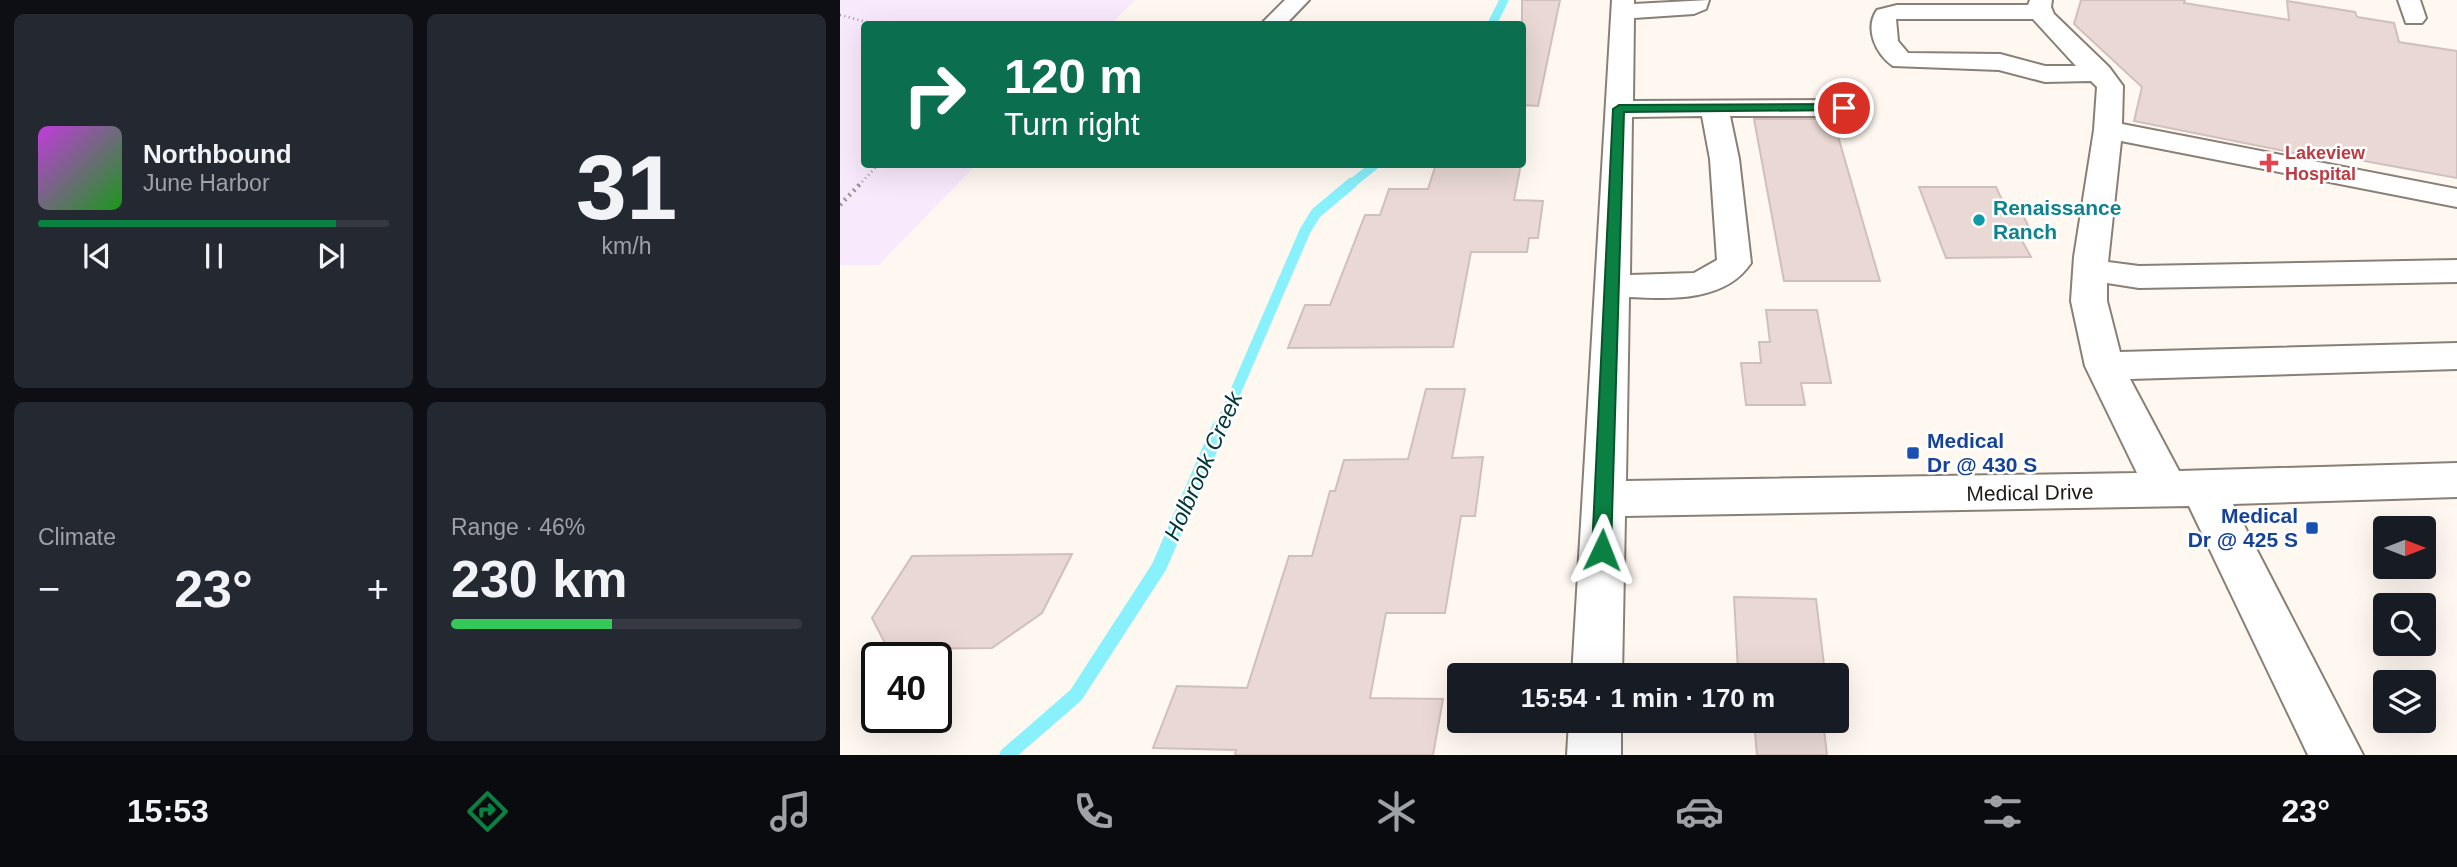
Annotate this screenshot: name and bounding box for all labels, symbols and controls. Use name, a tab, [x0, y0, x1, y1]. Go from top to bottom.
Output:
icon: right	[889, 49, 980, 140]
text: 120 m	[1004, 49, 1143, 103]
pin	[1814, 78, 1874, 138]
icon: arrive	[1825, 89, 1863, 127]
text: Turn right	[1004, 106, 1140, 142]
text: 31	[576, 137, 677, 238]
text: Northbound	[143, 139, 292, 169]
place label: Lakeview Hospital	[2285, 143, 2366, 184]
marker: Lakeview Hospital	[2259, 153, 2279, 173]
text: June Harbor	[143, 170, 270, 196]
place label: Renaissance Ranch	[1993, 196, 2121, 243]
marker: Renaissance Ranch	[1971, 212, 1987, 228]
text: km/h	[602, 233, 651, 259]
icon: previous	[78, 237, 116, 275]
icon: pause	[195, 237, 233, 275]
icon: next	[312, 237, 350, 275]
water label: Holbrook Creek	[1159, 386, 1248, 544]
place label: Medical Dr @ 430 S	[1927, 429, 2037, 476]
marker: Medical Dr @ 430 S	[1905, 445, 1921, 461]
street label: Medical Drive	[1966, 480, 2094, 505]
place label: Medical Dr @ 425 S	[2188, 504, 2298, 551]
position arrow	[1565, 513, 1639, 587]
text: Range · 46%	[451, 514, 585, 540]
north arrow	[2373, 516, 2436, 579]
map controls	[2373, 516, 2436, 733]
marker: Medical Dr @ 425 S	[2304, 520, 2320, 536]
text: Climate	[38, 524, 116, 550]
text: 230 km	[451, 550, 627, 608]
text: 23°	[174, 560, 253, 618]
text: −	[38, 568, 60, 610]
text: +	[367, 568, 389, 610]
button: search	[2373, 593, 2436, 656]
speed limit sign: 40	[861, 642, 952, 733]
button: layers	[2373, 670, 2436, 733]
text: 15:54 · 1 min · 170 m	[1521, 683, 1775, 713]
icon: directions	[463, 787, 512, 836]
icon: music	[766, 787, 815, 836]
icon: phone	[1069, 787, 1118, 836]
icon: climate	[1372, 787, 1421, 836]
icon: car	[1675, 787, 1724, 836]
icon: filters	[1978, 787, 2027, 836]
text: 15:53	[127, 793, 209, 829]
text: 23°	[2282, 793, 2330, 829]

